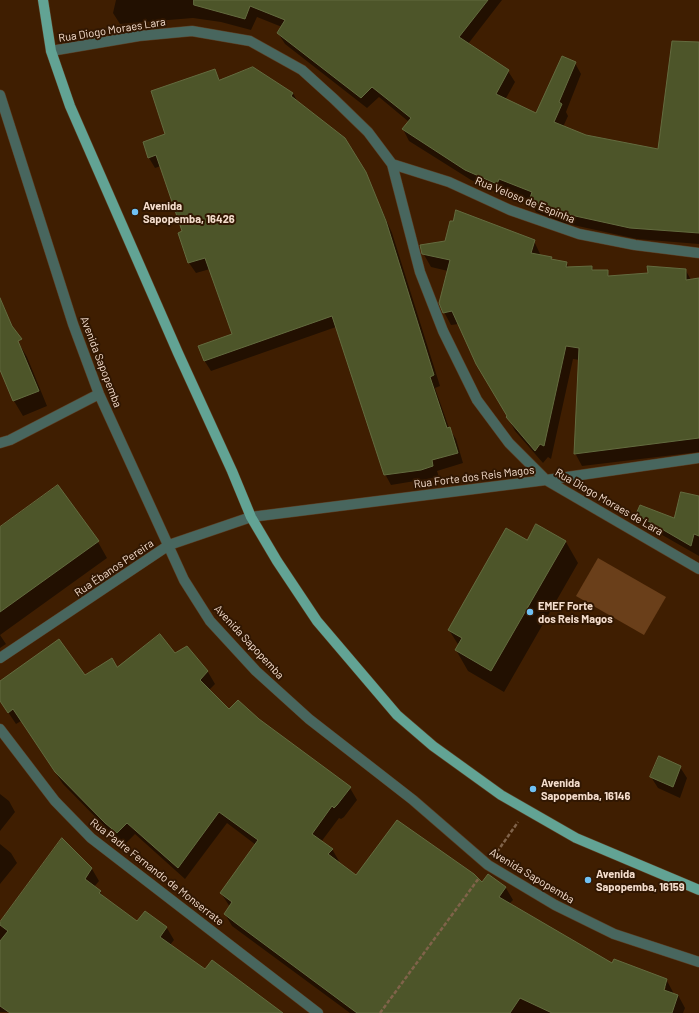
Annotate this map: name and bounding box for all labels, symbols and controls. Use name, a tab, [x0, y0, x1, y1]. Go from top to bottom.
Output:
street label: Rua Diogo Moraes Lara	[57, 15, 167, 45]
street label: Rua Veloso de Espinha	[473, 174, 577, 226]
place label: Avenida Sapopemba, 16426	[143, 199, 235, 225]
marker: Avenida Sapopemba, 16426	[130, 207, 140, 217]
street label: Avenida Sapopemba	[78, 315, 124, 409]
street label: Rua Forte dos Reis Magos	[413, 463, 535, 491]
street label: Rua Diogo Moraes de Lara	[553, 466, 665, 538]
street label: Rua Ébanos Pereira	[72, 537, 156, 599]
place label: EMEF Forte dos Reis Magos	[538, 599, 613, 625]
street label: Avenida Sapopemba	[211, 602, 287, 682]
marker: EMEF Forte dos Reis Magos	[525, 607, 535, 617]
place label: Avenida Sapopemba, 16146	[541, 776, 630, 802]
marker: Avenida Sapopemba, 16146	[528, 784, 538, 794]
street label: Rua Padre Fernando de Monserrate	[87, 816, 227, 928]
street label: Avenida Sapopemba	[487, 846, 577, 906]
place label: Avenida Sapopemba, 16159	[596, 867, 685, 893]
marker: Avenida Sapopemba, 16159	[583, 875, 593, 885]

